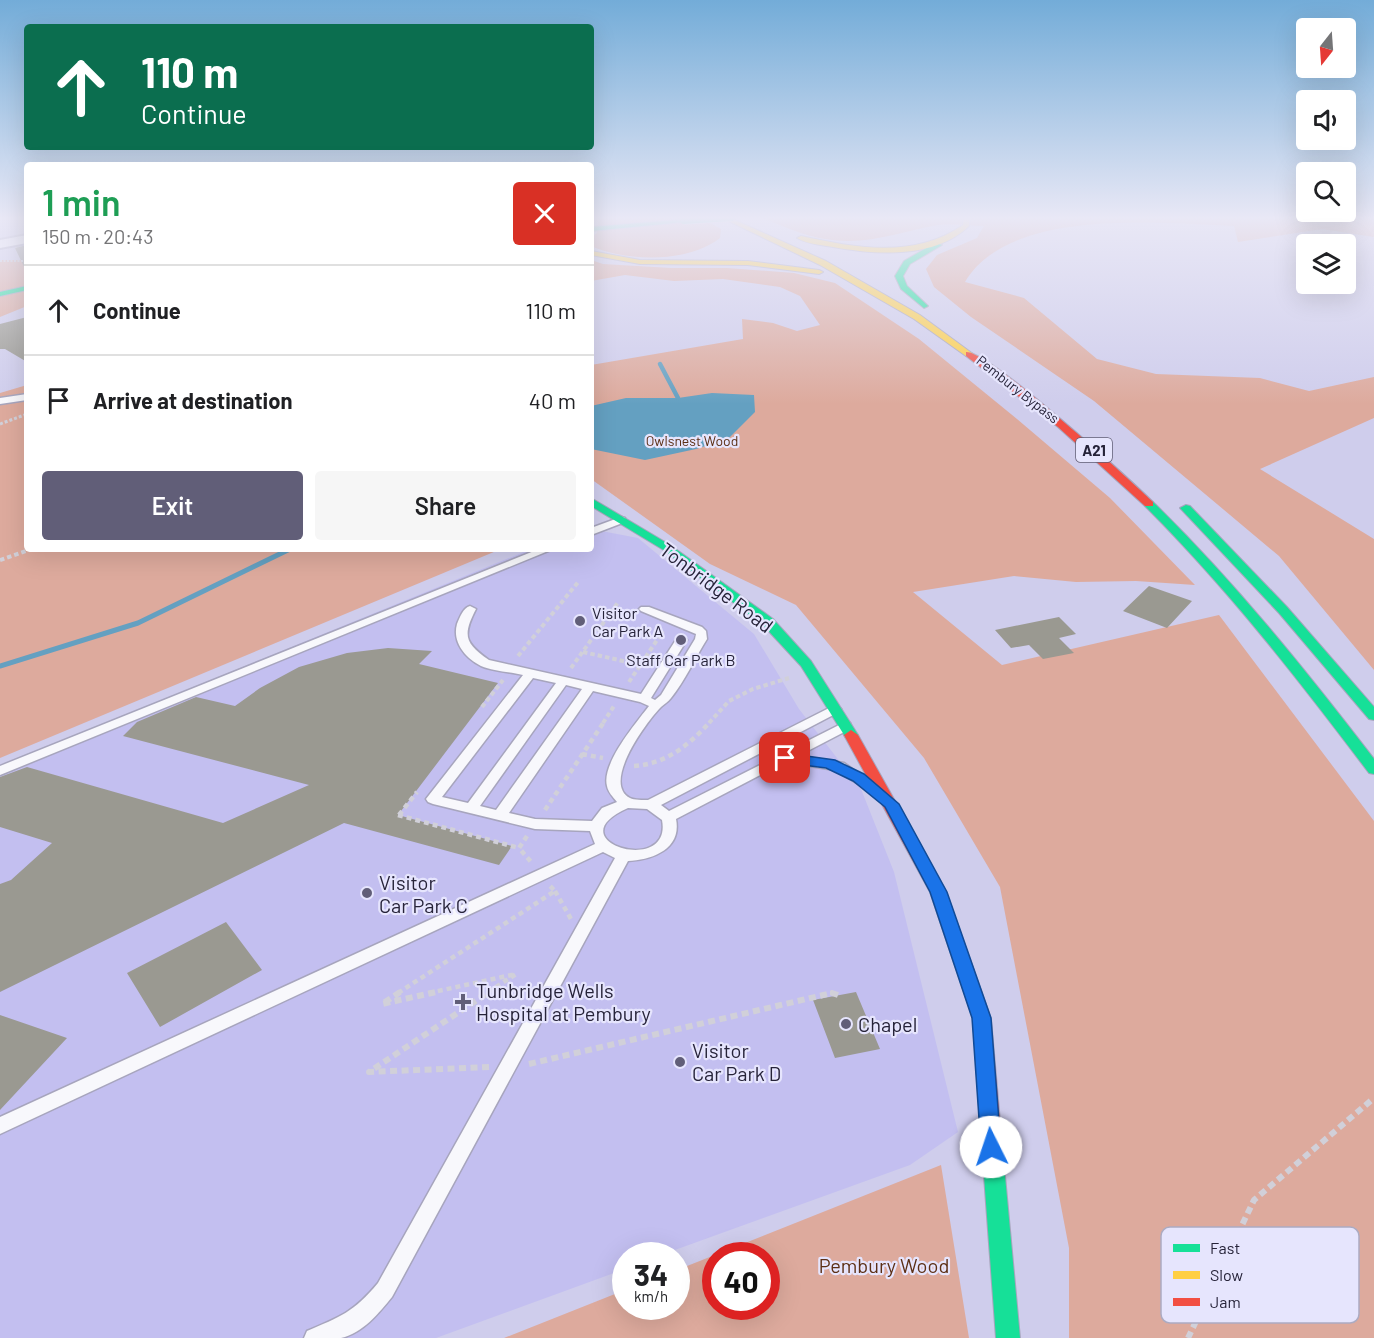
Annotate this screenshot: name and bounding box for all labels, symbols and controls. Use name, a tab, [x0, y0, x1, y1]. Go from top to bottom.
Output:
north arrow	[1296, 18, 1356, 78]
map controls	[1296, 18, 1356, 294]
text: 110 m	[141, 46, 238, 96]
icon: ahead	[42, 48, 120, 126]
button: sound	[1296, 90, 1356, 150]
text: Continue	[141, 97, 247, 129]
button: search	[1296, 162, 1356, 222]
text: 1 min	[42, 180, 121, 223]
button: close	[513, 182, 576, 245]
text: 150 m · 20:43	[42, 224, 153, 248]
button: layers	[1296, 234, 1356, 294]
icon: ahead	[42, 294, 75, 327]
text: Continue	[93, 297, 181, 323]
text: 110 m	[526, 297, 576, 323]
street label: Pembury Bypass	[973, 351, 1063, 427]
icon: arrive	[42, 384, 75, 417]
text: Arrive at destination	[93, 387, 292, 413]
text: 40 m	[529, 387, 576, 413]
park label: Owlsnest Wood	[646, 432, 738, 449]
road number: A21	[1076, 438, 1112, 462]
button: Exit	[42, 471, 303, 540]
button: Share	[315, 471, 576, 540]
street label: Tonbridge Road	[656, 537, 778, 637]
place label: Visitor Car Park A	[592, 603, 663, 640]
marker: Visitor Car Park A	[573, 614, 587, 628]
marker: Staff Car Park B	[674, 633, 688, 647]
place label: Staff Car Park B	[626, 650, 736, 669]
pin	[759, 732, 810, 783]
icon: arrive	[768, 741, 801, 774]
place label: Visitor Car Park C	[379, 870, 468, 917]
marker: Visitor Car Park C	[360, 886, 374, 900]
place label: Tunbridge Wells Hospital at Pembury	[476, 978, 651, 1025]
marker: Tunbridge Wells Hospital at Pembury	[454, 993, 472, 1011]
place label: Chapel	[858, 1012, 917, 1036]
marker: Chapel	[839, 1017, 853, 1031]
place label: Visitor Car Park D	[692, 1038, 781, 1085]
marker: Visitor Car Park D	[673, 1055, 687, 1069]
position arrow	[959, 1115, 1023, 1179]
legend	[1161, 1227, 1359, 1323]
text: Fast	[1210, 1238, 1240, 1257]
speed limit sign: 40	[702, 1242, 780, 1320]
park label: Pembury Wood	[819, 1253, 949, 1277]
text: 34	[634, 1256, 668, 1292]
text: Slow	[1210, 1265, 1243, 1284]
text: km/h	[634, 1287, 668, 1305]
text: Jam	[1210, 1292, 1241, 1311]

